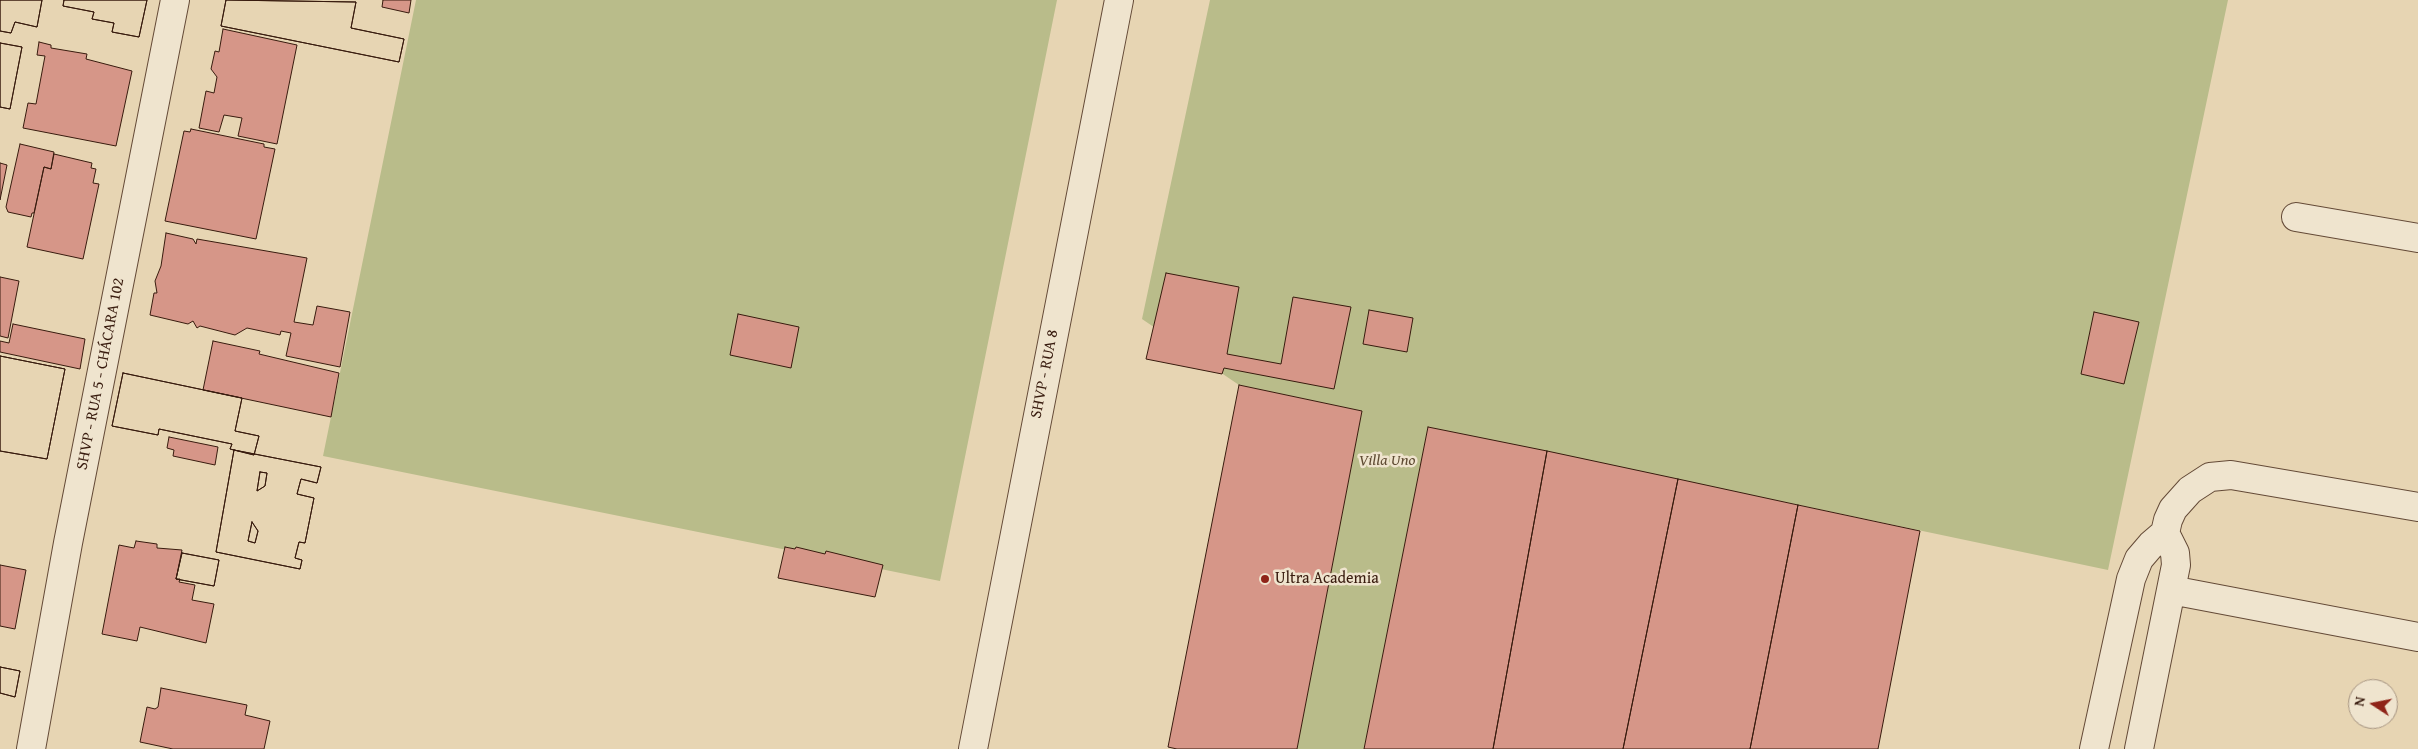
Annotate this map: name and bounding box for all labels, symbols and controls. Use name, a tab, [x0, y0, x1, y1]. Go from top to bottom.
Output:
street label: SHVP - RUA 5 - CHÁCARA 102	[73, 276, 129, 472]
street label: SHVP - RUA 8	[1027, 328, 1063, 420]
park label: Villa Uno	[1359, 451, 1415, 471]
place label: Ultra Academia	[1275, 569, 1379, 589]
marker: Ultra Academia	[1259, 573, 1271, 585]
north arrow	[2348, 679, 2398, 729]
text: N	[2349, 695, 2370, 708]

